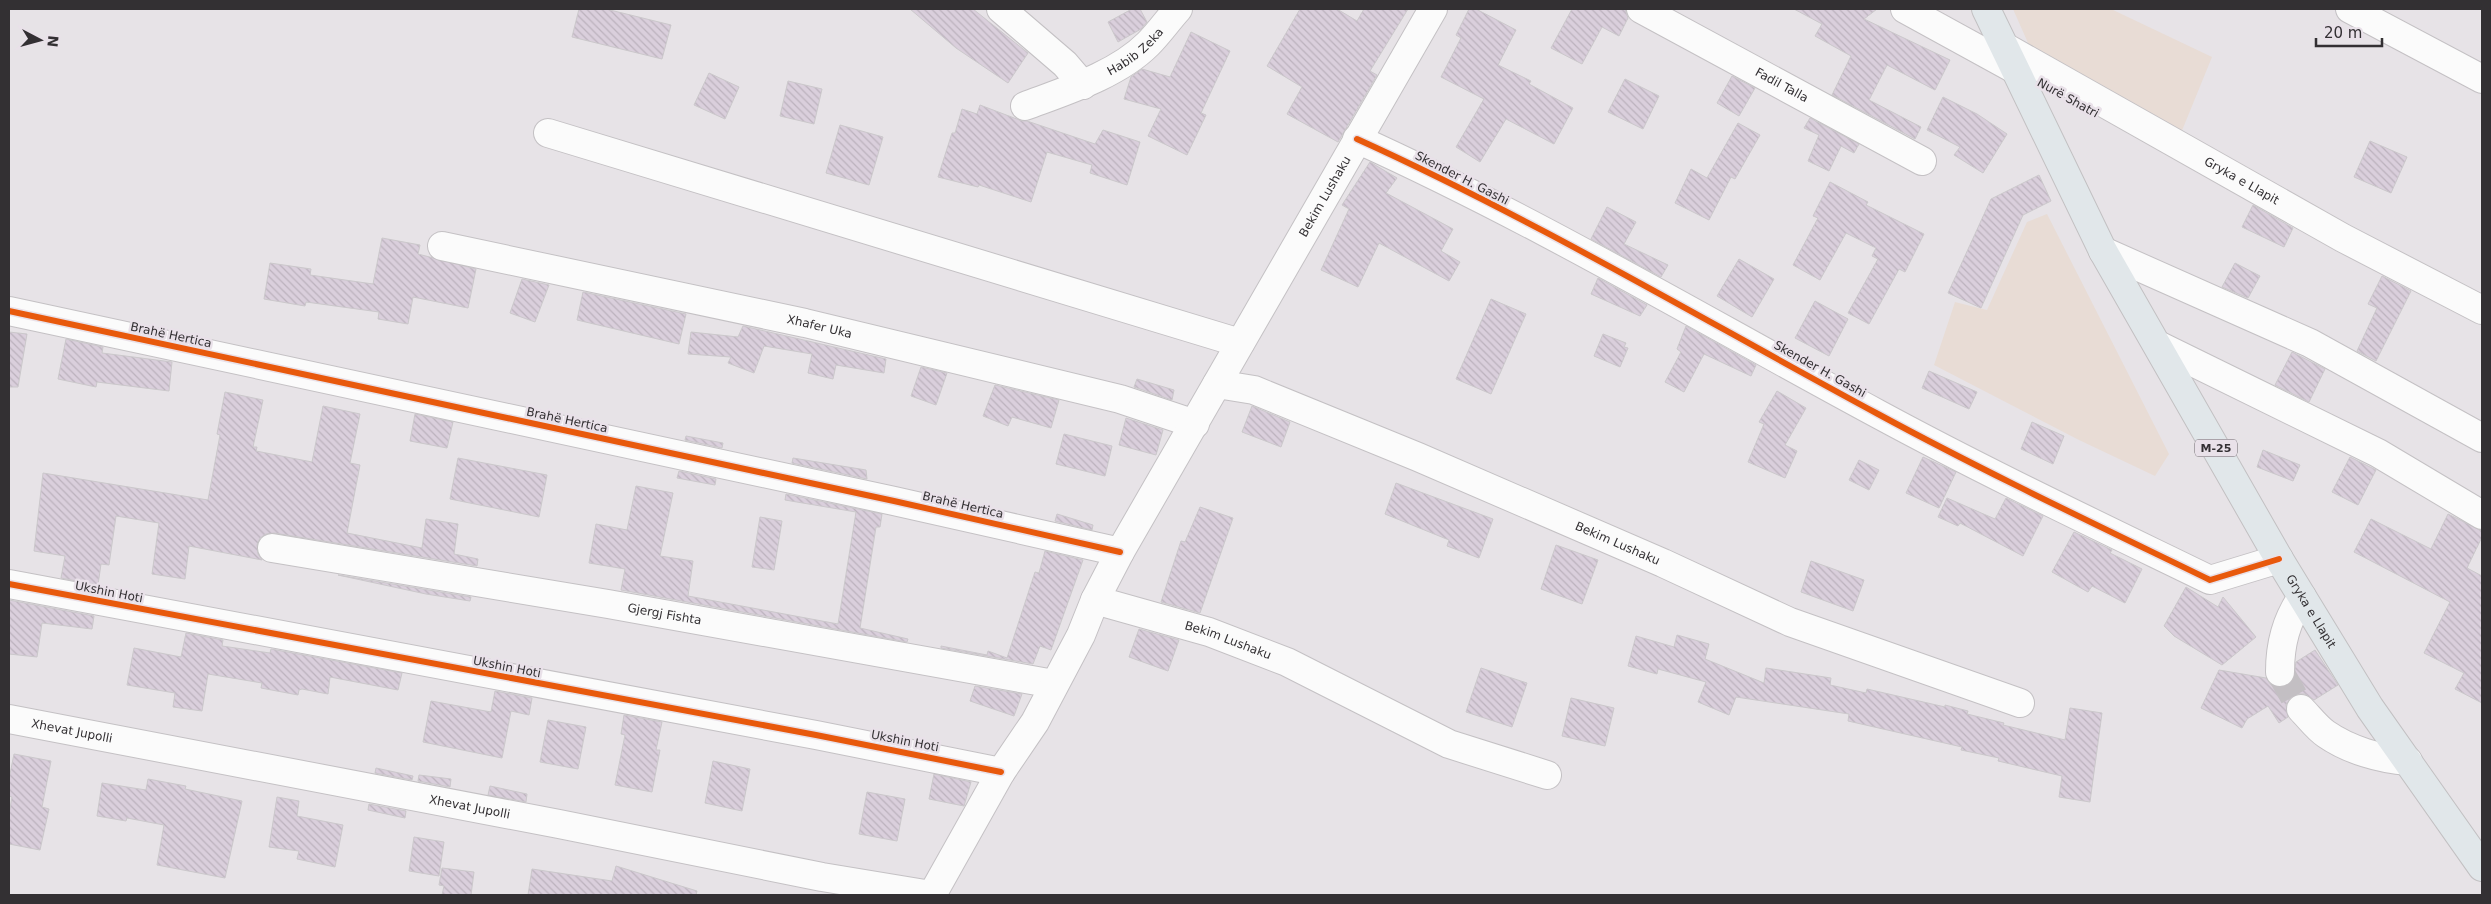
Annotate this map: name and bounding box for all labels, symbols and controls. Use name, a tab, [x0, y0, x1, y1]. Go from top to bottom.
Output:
north arrow	[15, 15, 65, 65]
scale bar	[2316, 15, 2382, 47]
text: 20 m	[2324, 24, 2362, 42]
street label: Habib Zeka	[1105, 25, 1166, 78]
text: N	[44, 35, 61, 48]
street label: Fadil Talla	[1753, 65, 1811, 105]
street label: Nurë Shatri	[2035, 75, 2101, 121]
street label: Skender H. Gashi	[1413, 148, 1511, 208]
street label: Bekim Lushaku	[1296, 154, 1354, 239]
street label: Gryka e Llapit	[2202, 154, 2282, 208]
street label: Xhafer Uka	[786, 312, 853, 341]
street label: Brahë Hertica	[129, 320, 213, 350]
street label: Skender H. Gashi	[1771, 338, 1869, 400]
street label: Brahë Hertica	[525, 405, 609, 435]
road number: M-25	[2195, 439, 2237, 456]
street label: Brahë Hertica	[921, 489, 1005, 521]
street label: Bekim Lushaku	[1573, 519, 1662, 568]
street label: Gryka e Llapit	[2283, 572, 2339, 651]
street label: Ukshin Hoti	[74, 579, 144, 605]
street label: Gjergj Fishta	[626, 601, 703, 628]
street label: Bekim Lushaku	[1183, 619, 1273, 662]
street label: Ukshin Hoti	[472, 654, 542, 680]
street label: Xhevat Jupolli	[30, 716, 114, 746]
street label: Ukshin Hoti	[870, 728, 940, 754]
street label: Xhevat Jupolli	[428, 792, 511, 822]

